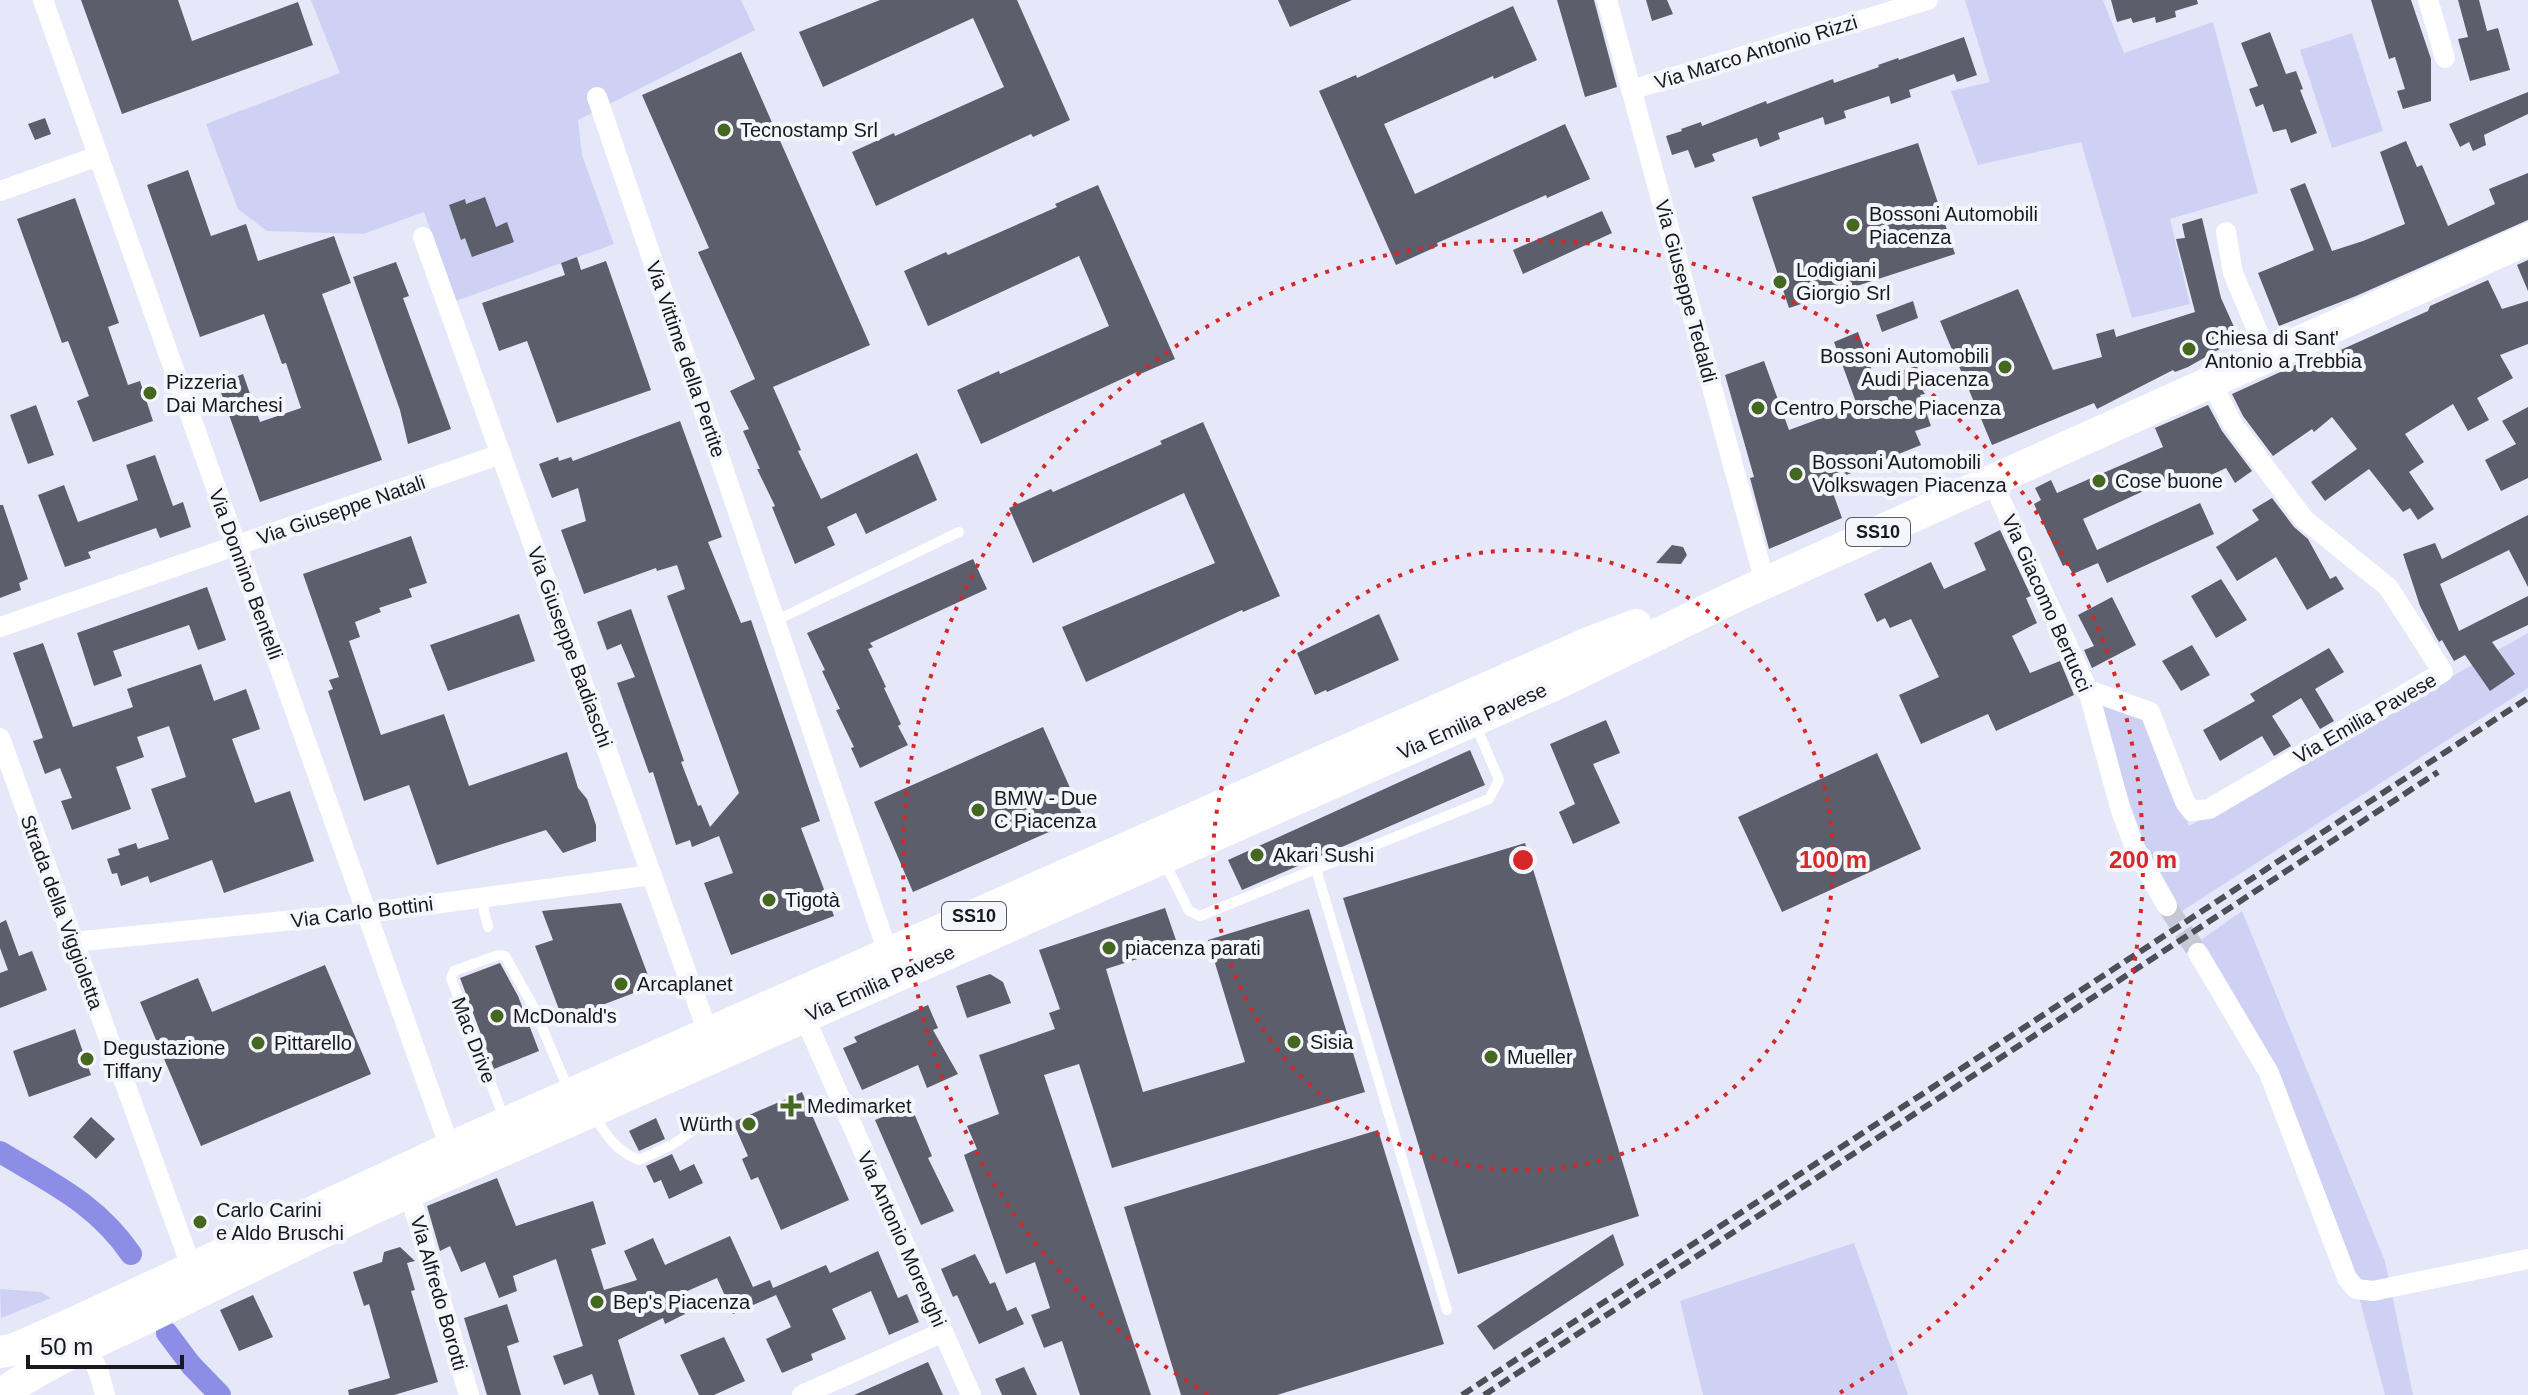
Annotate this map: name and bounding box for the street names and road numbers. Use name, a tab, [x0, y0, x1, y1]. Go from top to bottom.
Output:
street label: Via Marco Antonio Rizzi	[1652, 11, 1860, 93]
street label: Via Giuseppe Tedaldi	[1651, 197, 1721, 385]
street label: Via Vittime della Pertite	[642, 258, 730, 460]
street label: Via Giuseppe Natali	[254, 471, 428, 549]
street label: Via Donnino Bentelli	[205, 486, 287, 662]
street label: Via Giacomo Bertucci	[1998, 511, 2096, 695]
road number: SS10	[1846, 518, 1910, 546]
street label: Via Giuseppe Badiaschi	[523, 544, 617, 750]
street label: Via Emilia Pavese	[2290, 668, 2440, 768]
street label: Via Emilia Pavese	[1394, 678, 1550, 764]
street label: Strada della Viggioletta	[17, 812, 108, 1013]
street label: Via Carlo Bottini	[290, 892, 434, 932]
road number: SS10	[942, 902, 1006, 930]
street label: Via Emilia Pavese	[802, 940, 958, 1026]
street label: Mac Drive	[448, 994, 500, 1086]
street label: Via Antonio Morenghi	[853, 1148, 951, 1330]
street label: Via Alfredo Borotti	[406, 1213, 472, 1373]

